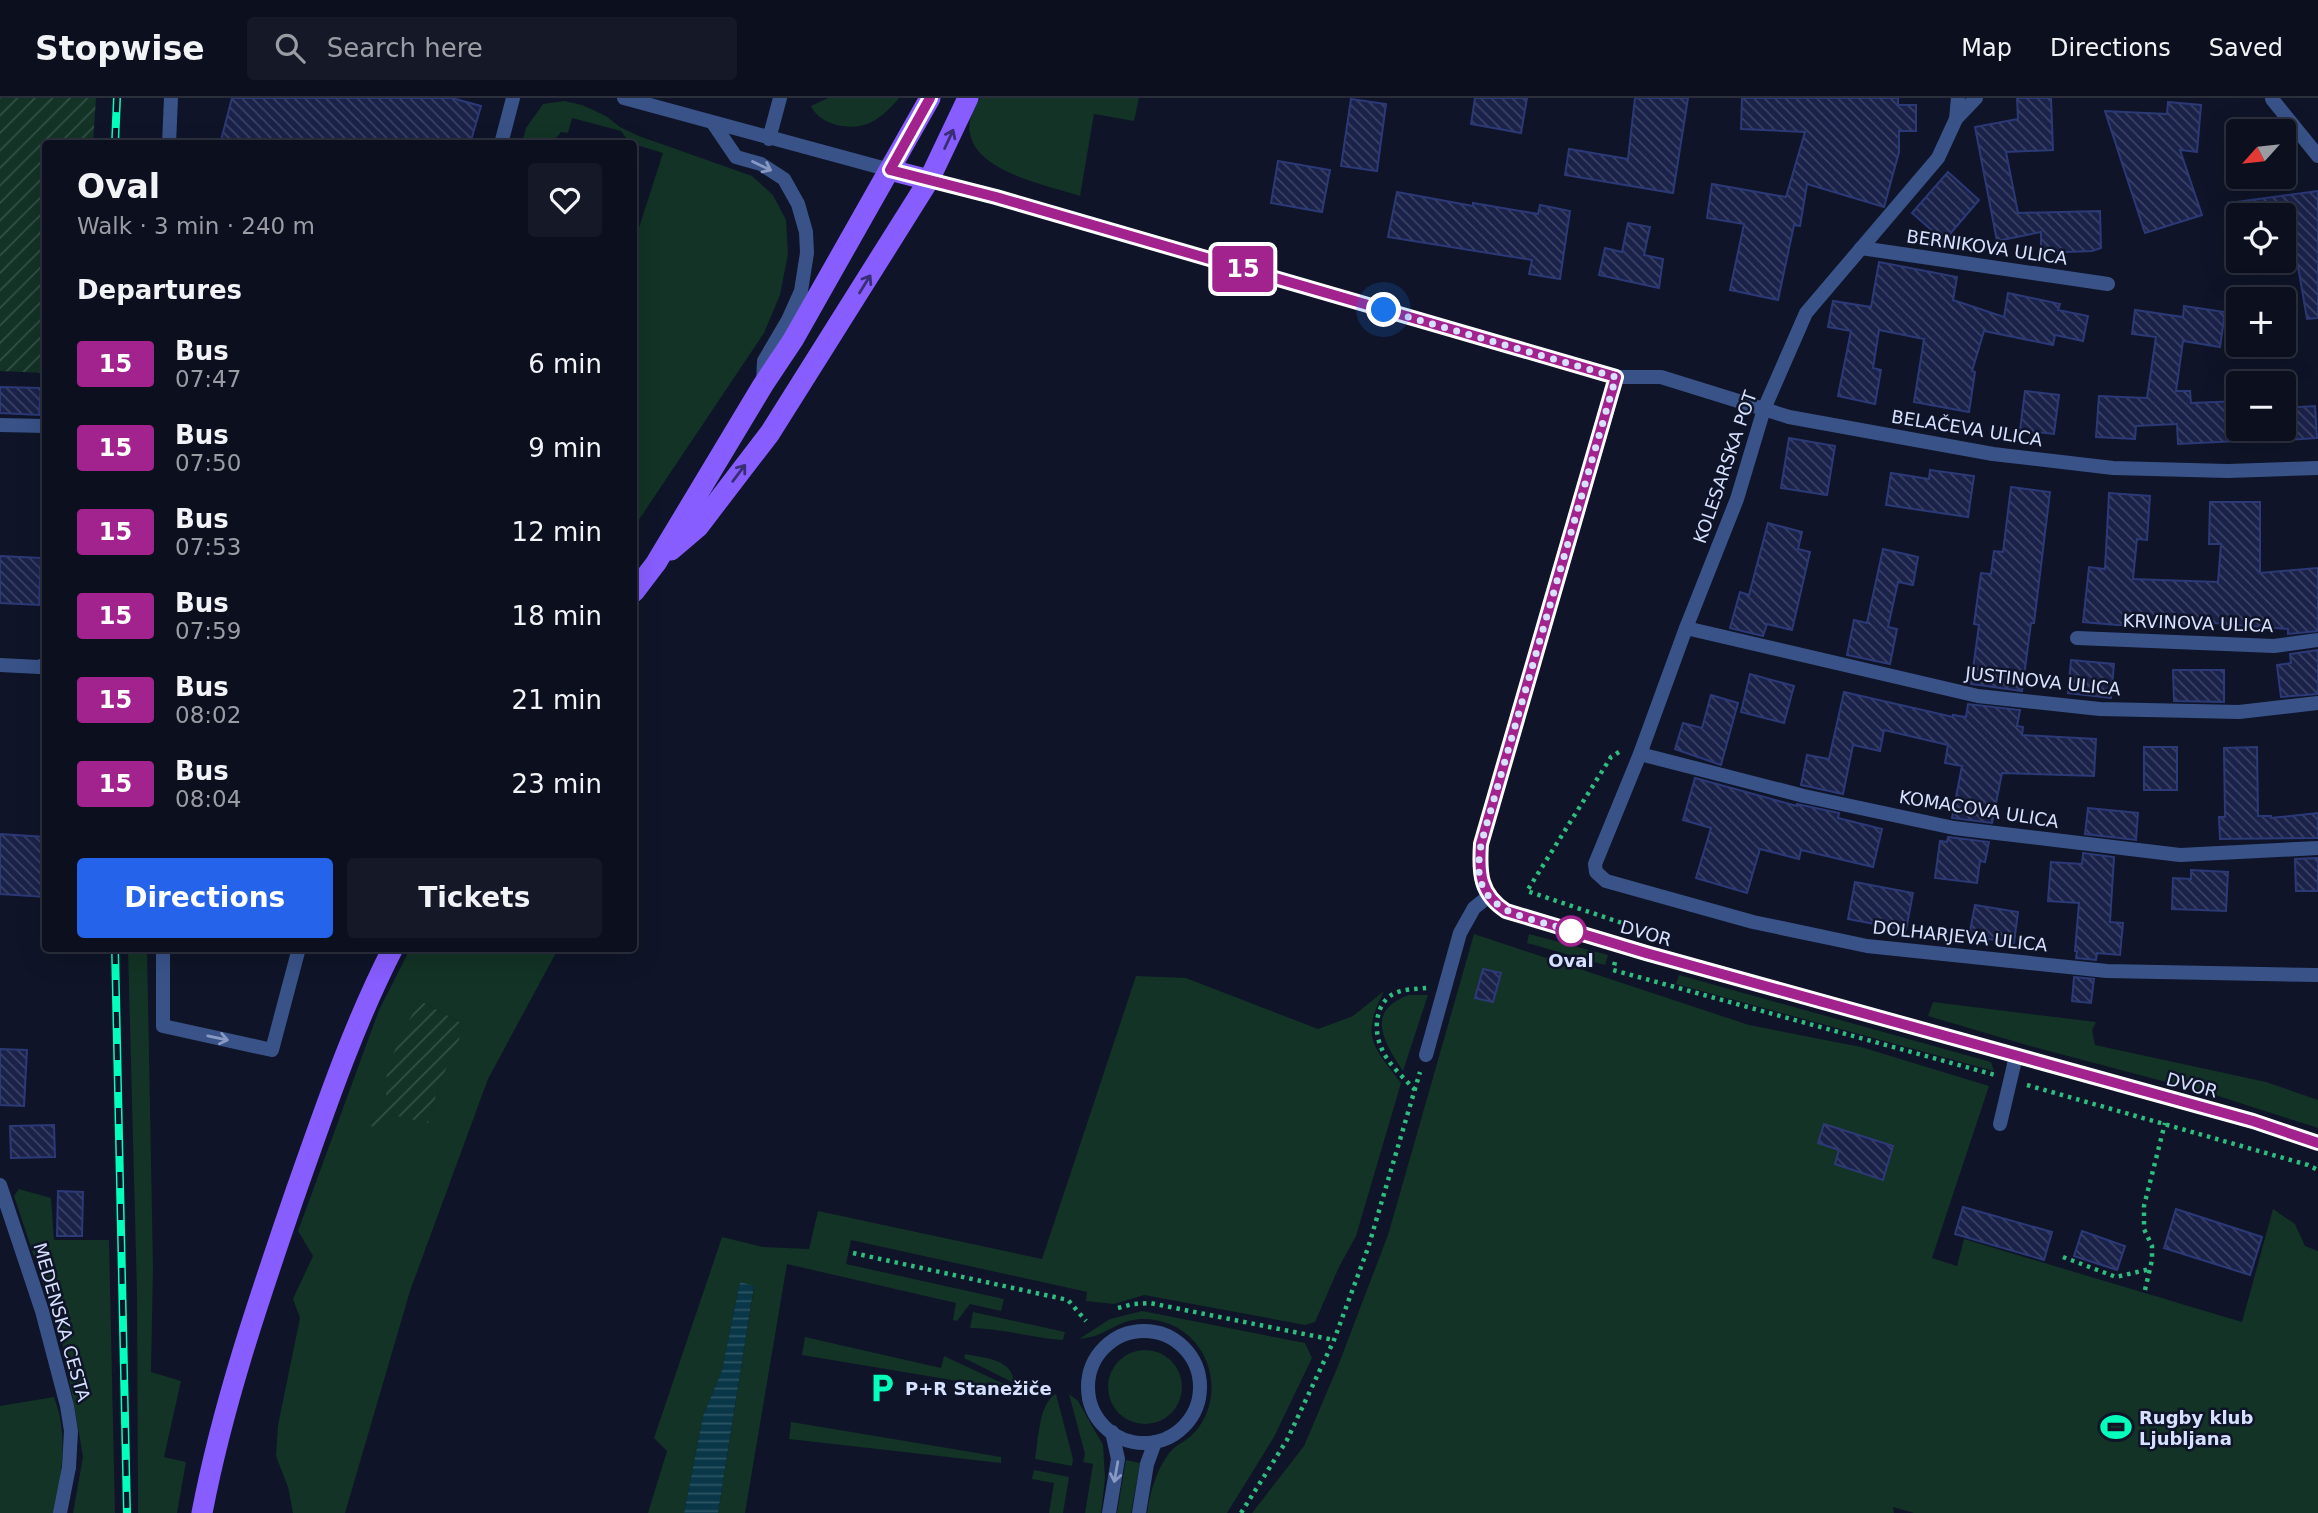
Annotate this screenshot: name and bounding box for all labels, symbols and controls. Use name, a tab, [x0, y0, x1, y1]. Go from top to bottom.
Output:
search box	[247, 17, 737, 80]
text: Stopwise	[35, 29, 205, 68]
icon: search	[271, 29, 309, 67]
text: Search here	[327, 33, 483, 63]
text: Map	[1961, 34, 2012, 62]
text: Directions	[2050, 34, 2171, 62]
text: Saved	[2209, 34, 2283, 62]
north arrow	[2226, 119, 2296, 189]
map controls	[2226, 119, 2296, 441]
one-way arrow	[942, 129, 956, 150]
one-way arrow	[751, 160, 771, 174]
button: heart	[528, 163, 602, 237]
text: Oval	[77, 167, 160, 206]
button: locate	[2226, 203, 2296, 273]
text: Walk · 3 min · 240 m	[77, 213, 315, 239]
street label: BERNIKOVA ULICA	[1905, 225, 2069, 269]
line badge: 15	[1212, 246, 1274, 292]
text: 15	[1226, 255, 1260, 283]
one-way arrow	[858, 274, 872, 294]
text: Departures	[77, 275, 242, 305]
button: +	[2226, 287, 2296, 357]
your location	[1366, 292, 1401, 327]
text: Bus	[175, 336, 229, 366]
text: 6 min	[528, 349, 602, 379]
text: 15	[99, 350, 132, 378]
text: 07:47	[175, 366, 241, 392]
button: −	[2226, 371, 2296, 441]
street label: KOLESARSKA POT	[1689, 387, 1761, 546]
street label: BELAČEVA ULICA	[1890, 406, 2045, 450]
text: Bus	[175, 420, 229, 450]
text: 9 min	[528, 433, 602, 463]
text: 15	[99, 434, 132, 462]
text: 07:50	[175, 450, 241, 476]
one-way arrow	[732, 465, 747, 483]
text: Bus	[175, 504, 229, 534]
text: 12 min	[512, 517, 602, 547]
text: 15	[99, 518, 132, 546]
text: 07:53	[175, 534, 241, 560]
text: Bus	[175, 588, 229, 618]
text: 18 min	[512, 601, 602, 631]
text: 15	[99, 602, 132, 630]
street label: KRVINOVA ULICA	[2122, 610, 2274, 636]
text: 07:59	[175, 618, 241, 644]
street label: JUSTINOVA ULICA	[1963, 662, 2122, 700]
text: Bus	[175, 672, 229, 702]
text: 21 min	[512, 685, 602, 715]
text: 15	[99, 686, 132, 714]
text: 08:02	[175, 702, 241, 728]
text: Bus	[175, 756, 229, 786]
text: 23 min	[512, 769, 602, 799]
text: 15	[99, 770, 132, 798]
text: 08:04	[175, 786, 241, 812]
street label: KOMACOVA ULICA	[1898, 786, 2061, 832]
button: Directions	[77, 858, 333, 938]
button: Tickets	[347, 858, 602, 938]
marker: Oval	[1556, 916, 1586, 946]
street label: DVOR	[1618, 916, 1674, 950]
street label: DOLHARJEVA ULICA	[1872, 916, 2049, 956]
place label: Oval	[1548, 950, 1594, 971]
one-way arrow	[206, 1031, 229, 1045]
street label: DVOR	[2164, 1068, 2220, 1102]
street label: MEDENSKA CESTA	[29, 1240, 95, 1404]
parking icon: P+R Stanežiče	[865, 1371, 899, 1405]
place label: P+R Stanežiče	[905, 1378, 1052, 1399]
place label: Rugby klub Ljubljana	[2139, 1407, 2253, 1449]
sports icon: Rugby klub Ljubljana	[2099, 1410, 2133, 1444]
one-way arrow	[1109, 1461, 1122, 1483]

